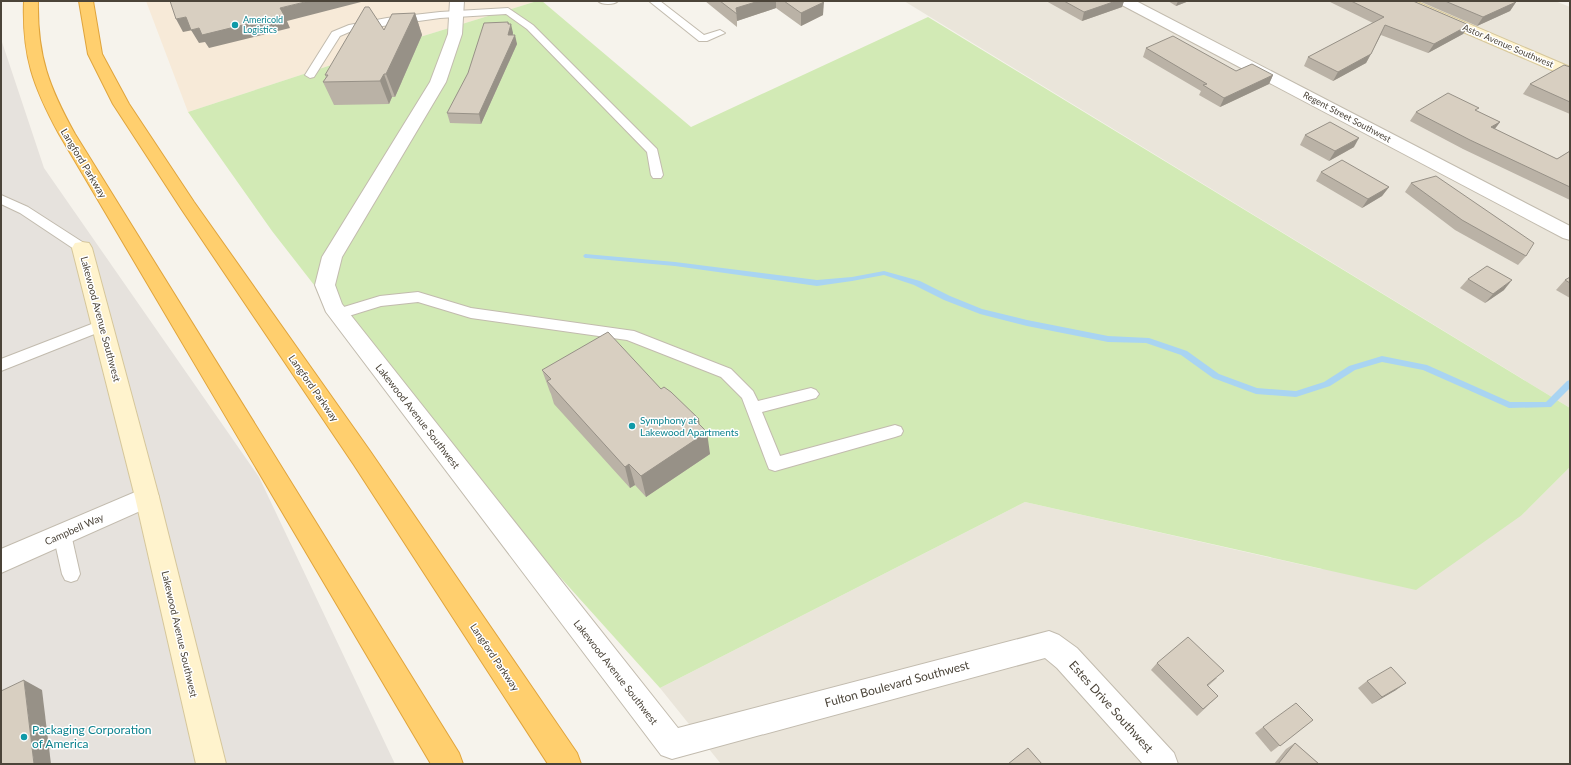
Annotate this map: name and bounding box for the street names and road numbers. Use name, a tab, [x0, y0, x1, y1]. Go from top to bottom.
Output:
street label: Astor Avenue Southwest	[1461, 21, 1556, 70]
street label: Regent Street Southwest	[1301, 89, 1394, 145]
street label: Langford Parkway	[59, 126, 110, 201]
street label: Lakewood Avenue Southwest	[78, 255, 124, 383]
street label: Langford Parkway	[286, 352, 342, 424]
street label: Lakewood Avenue Southwest	[373, 361, 463, 471]
street label: Campbell Way	[43, 510, 106, 547]
street label: Lakewood Avenue Southwest	[160, 570, 201, 699]
street label: Lakewood Avenue Southwest	[571, 617, 661, 727]
street label: Langford Parkway	[468, 621, 522, 694]
street label: Fulton Boulevard Southwest	[823, 657, 971, 710]
street label: Estes Drive Southwest	[1066, 658, 1157, 756]

